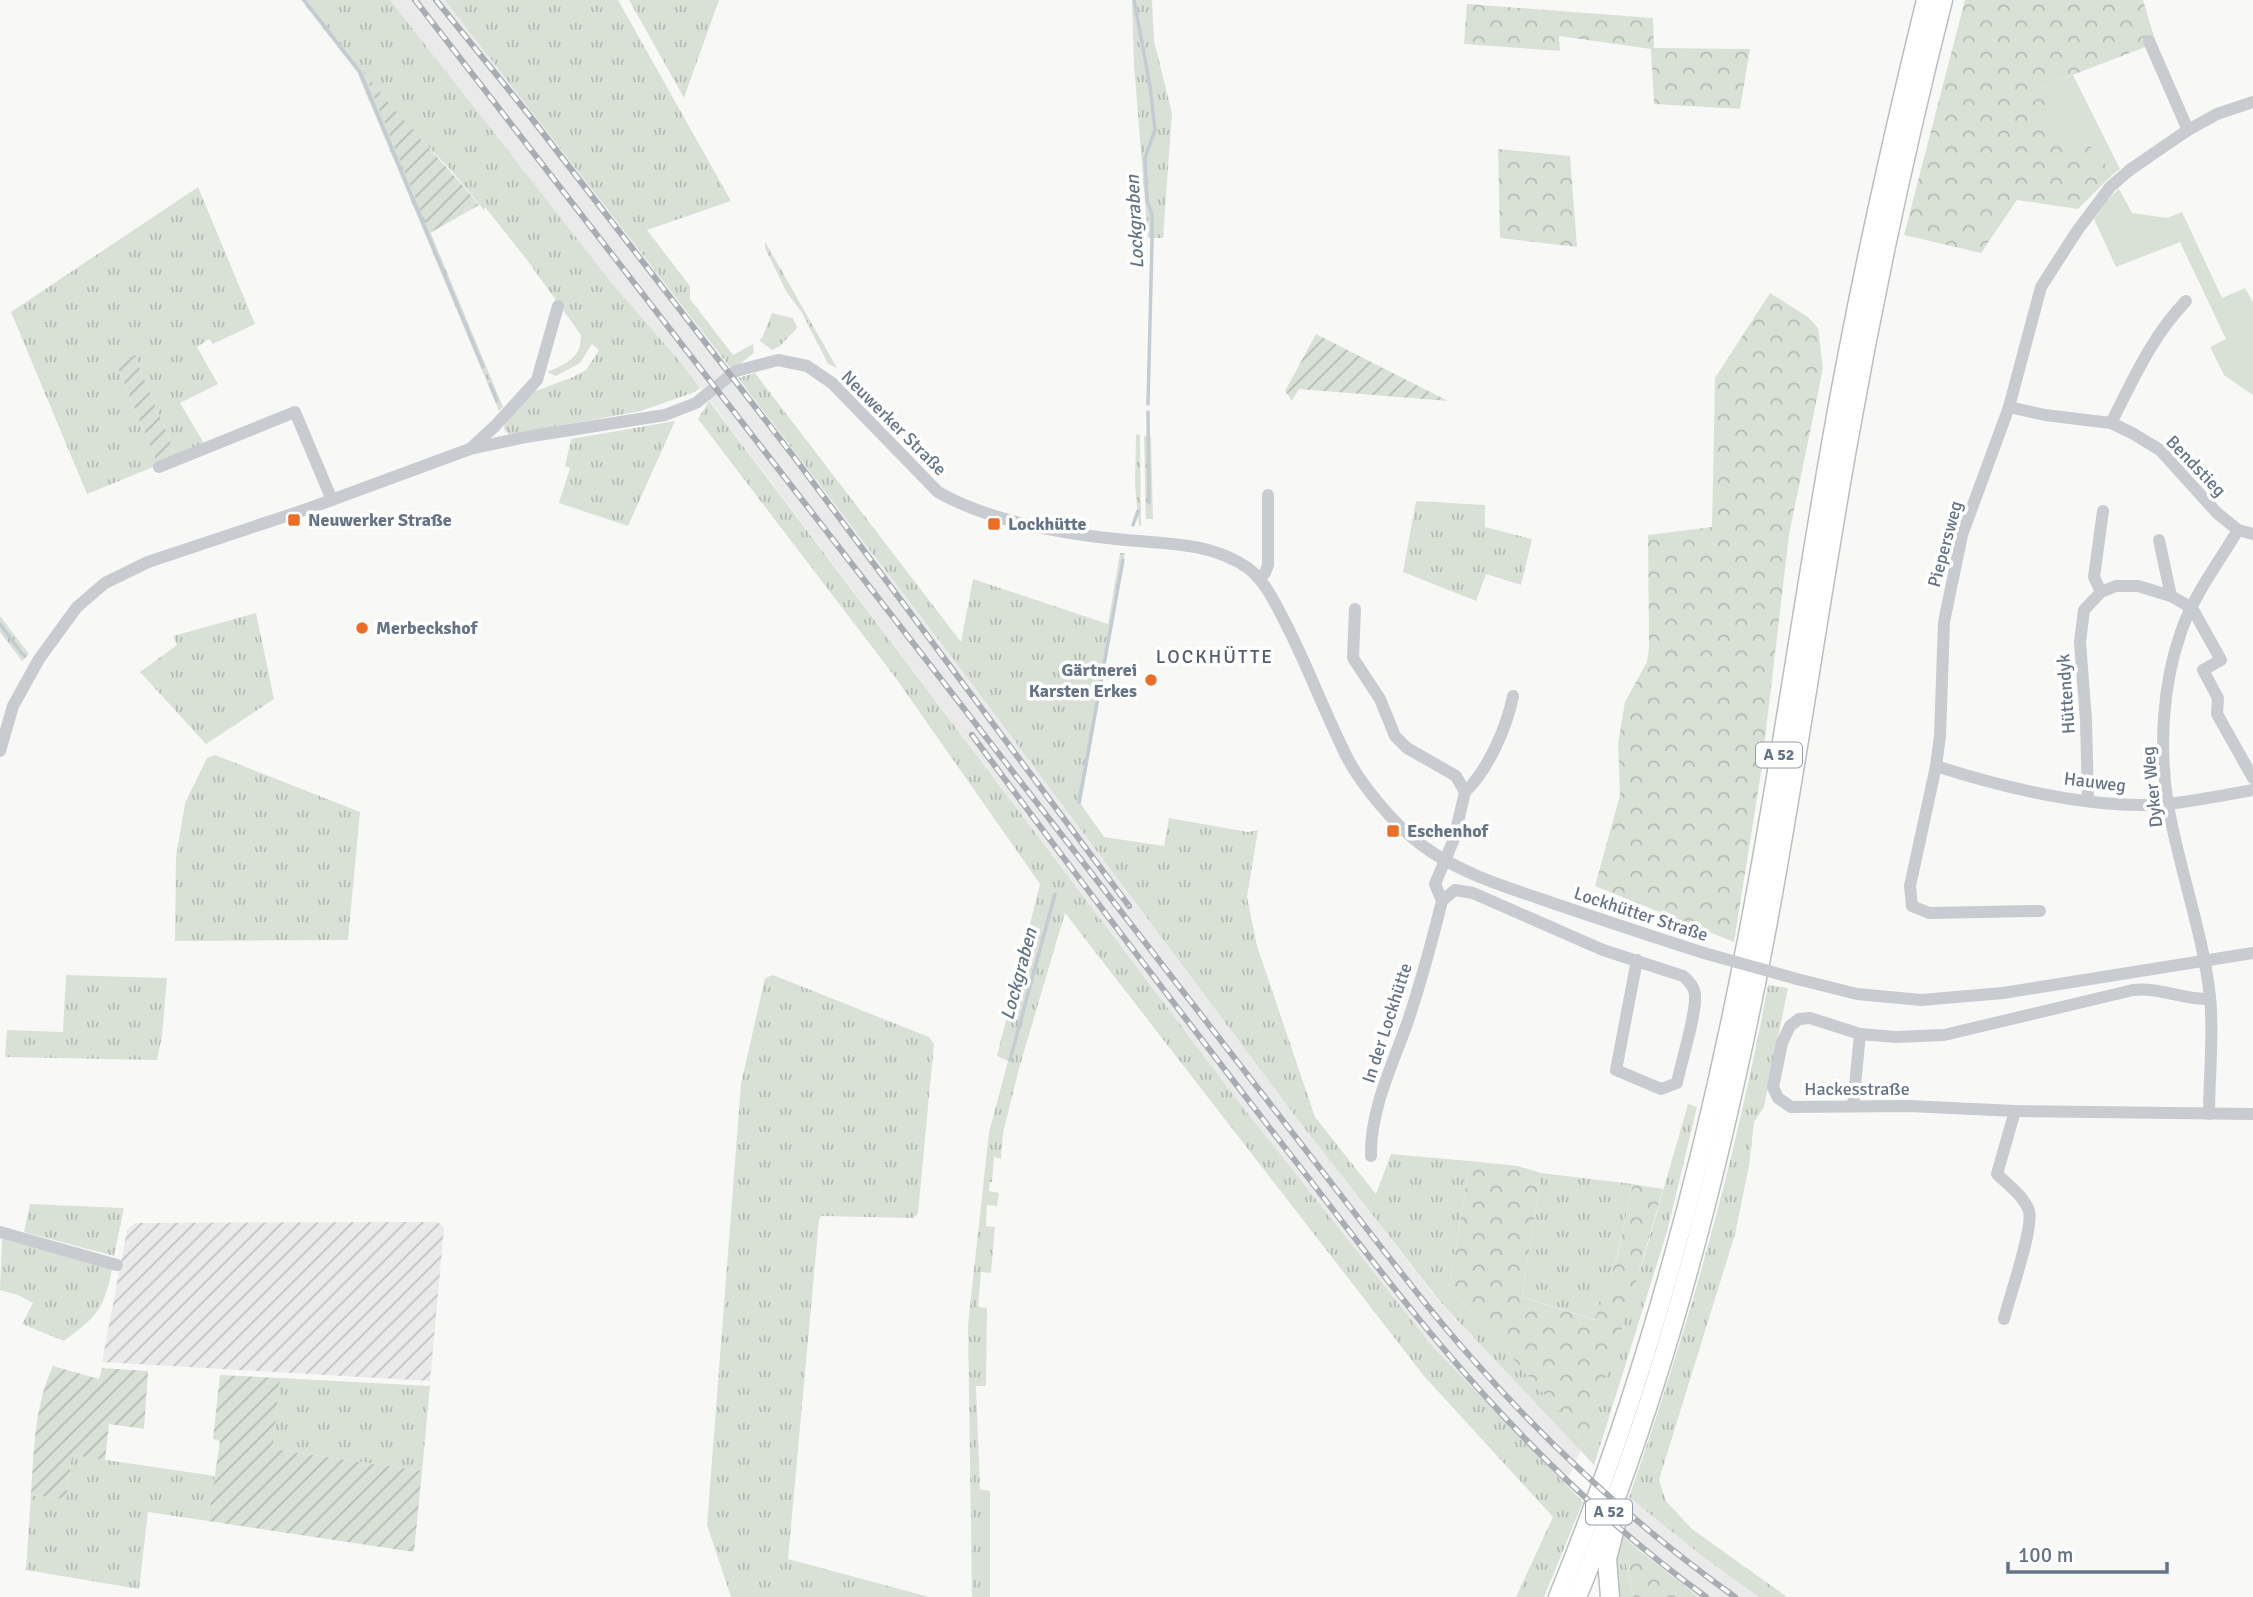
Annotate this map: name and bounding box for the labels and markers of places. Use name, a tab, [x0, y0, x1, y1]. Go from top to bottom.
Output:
place label: Neuwerker Straße	[308, 509, 452, 531]
marker: Neuwerker Straße	[286, 512, 302, 528]
place label: Lockhütte	[1008, 513, 1087, 535]
marker: Lockhütte	[986, 516, 1002, 532]
place label: Merbeckshof	[376, 617, 479, 639]
marker: Merbeckshof	[354, 620, 370, 636]
place label: Gärtnerei Karsten Erkes	[1029, 659, 1137, 702]
marker: Gärtnerei Karsten Erkes	[1143, 672, 1159, 688]
place label: Eschenhof	[1407, 820, 1490, 842]
marker: Eschenhof	[1385, 823, 1401, 839]

